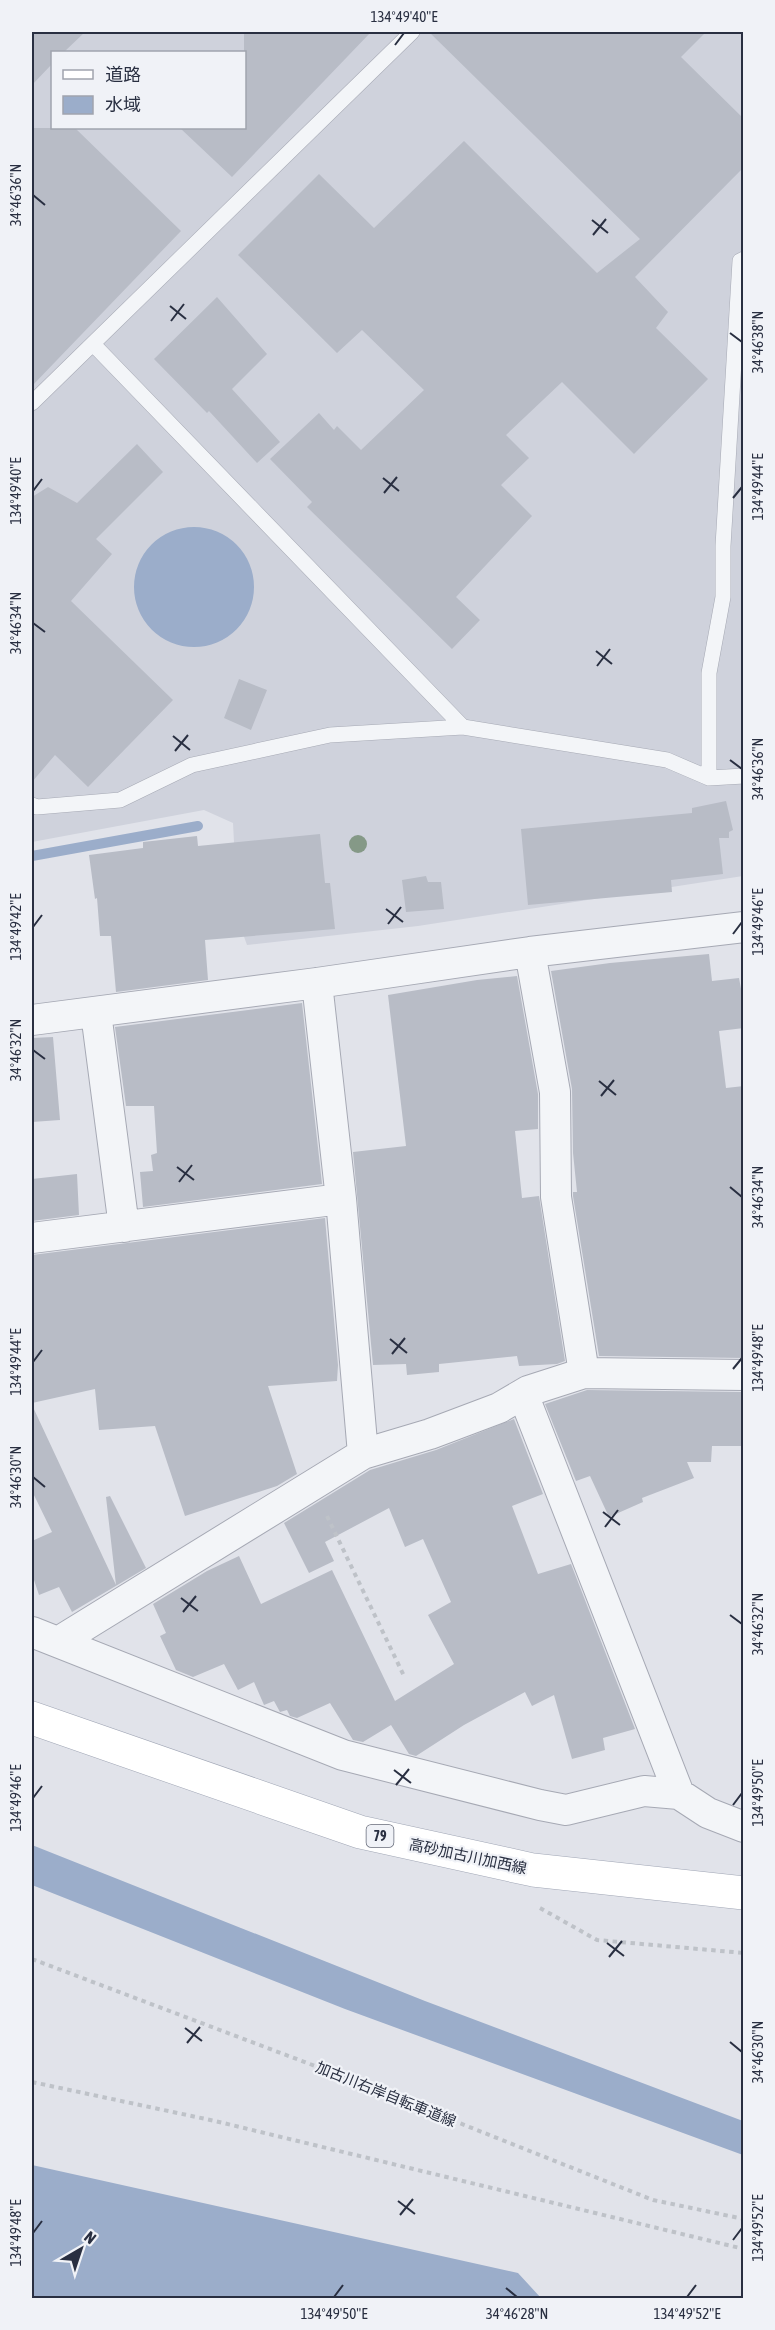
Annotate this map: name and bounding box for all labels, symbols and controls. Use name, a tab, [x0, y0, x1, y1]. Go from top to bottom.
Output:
text: 134°49'40"E	[370, 8, 438, 25]
legend	[51, 51, 246, 129]
text: 道路	[105, 64, 141, 85]
text: 水域	[105, 94, 141, 115]
text: 34°46'36"N	[7, 164, 24, 226]
text: 34°46'38"N	[749, 311, 766, 373]
text: 134°49'44"E	[749, 453, 766, 521]
text: 134°49'40"E	[7, 457, 24, 525]
text: 34°46'34"N	[7, 592, 24, 654]
text: 34°46'36"N	[749, 738, 766, 800]
text: 134°49'46"E	[749, 888, 766, 956]
text: 134°49'42"E	[7, 893, 24, 961]
text: 34°46'32"N	[7, 1019, 24, 1081]
text: 34°46'34"N	[749, 1166, 766, 1228]
text: 134°49'48"E	[749, 1324, 766, 1392]
text: 134°49'44"E	[7, 1328, 24, 1396]
text: 34°46'30"N	[7, 1446, 24, 1508]
text: 34°46'32"N	[749, 1593, 766, 1655]
text: 134°49'50"E	[749, 1759, 766, 1827]
text: 134°49'46"E	[7, 1764, 24, 1832]
road number: 79	[366, 1825, 394, 1847]
street label: 高砂加古川加西線	[408, 1835, 528, 1877]
text: 34°46'30"N	[749, 2021, 766, 2083]
street label: 加古川右岸自転車道線	[313, 2058, 459, 2130]
text: 134°49'52"E	[749, 2194, 766, 2262]
text: 134°49'48"E	[7, 2199, 24, 2267]
north arrow	[51, 2219, 111, 2279]
text: N	[81, 2227, 100, 2247]
text: 134°49'50"E	[300, 2305, 368, 2322]
text: 34°46'28"N	[486, 2305, 548, 2322]
text: 134°49'52"E	[653, 2305, 721, 2322]

